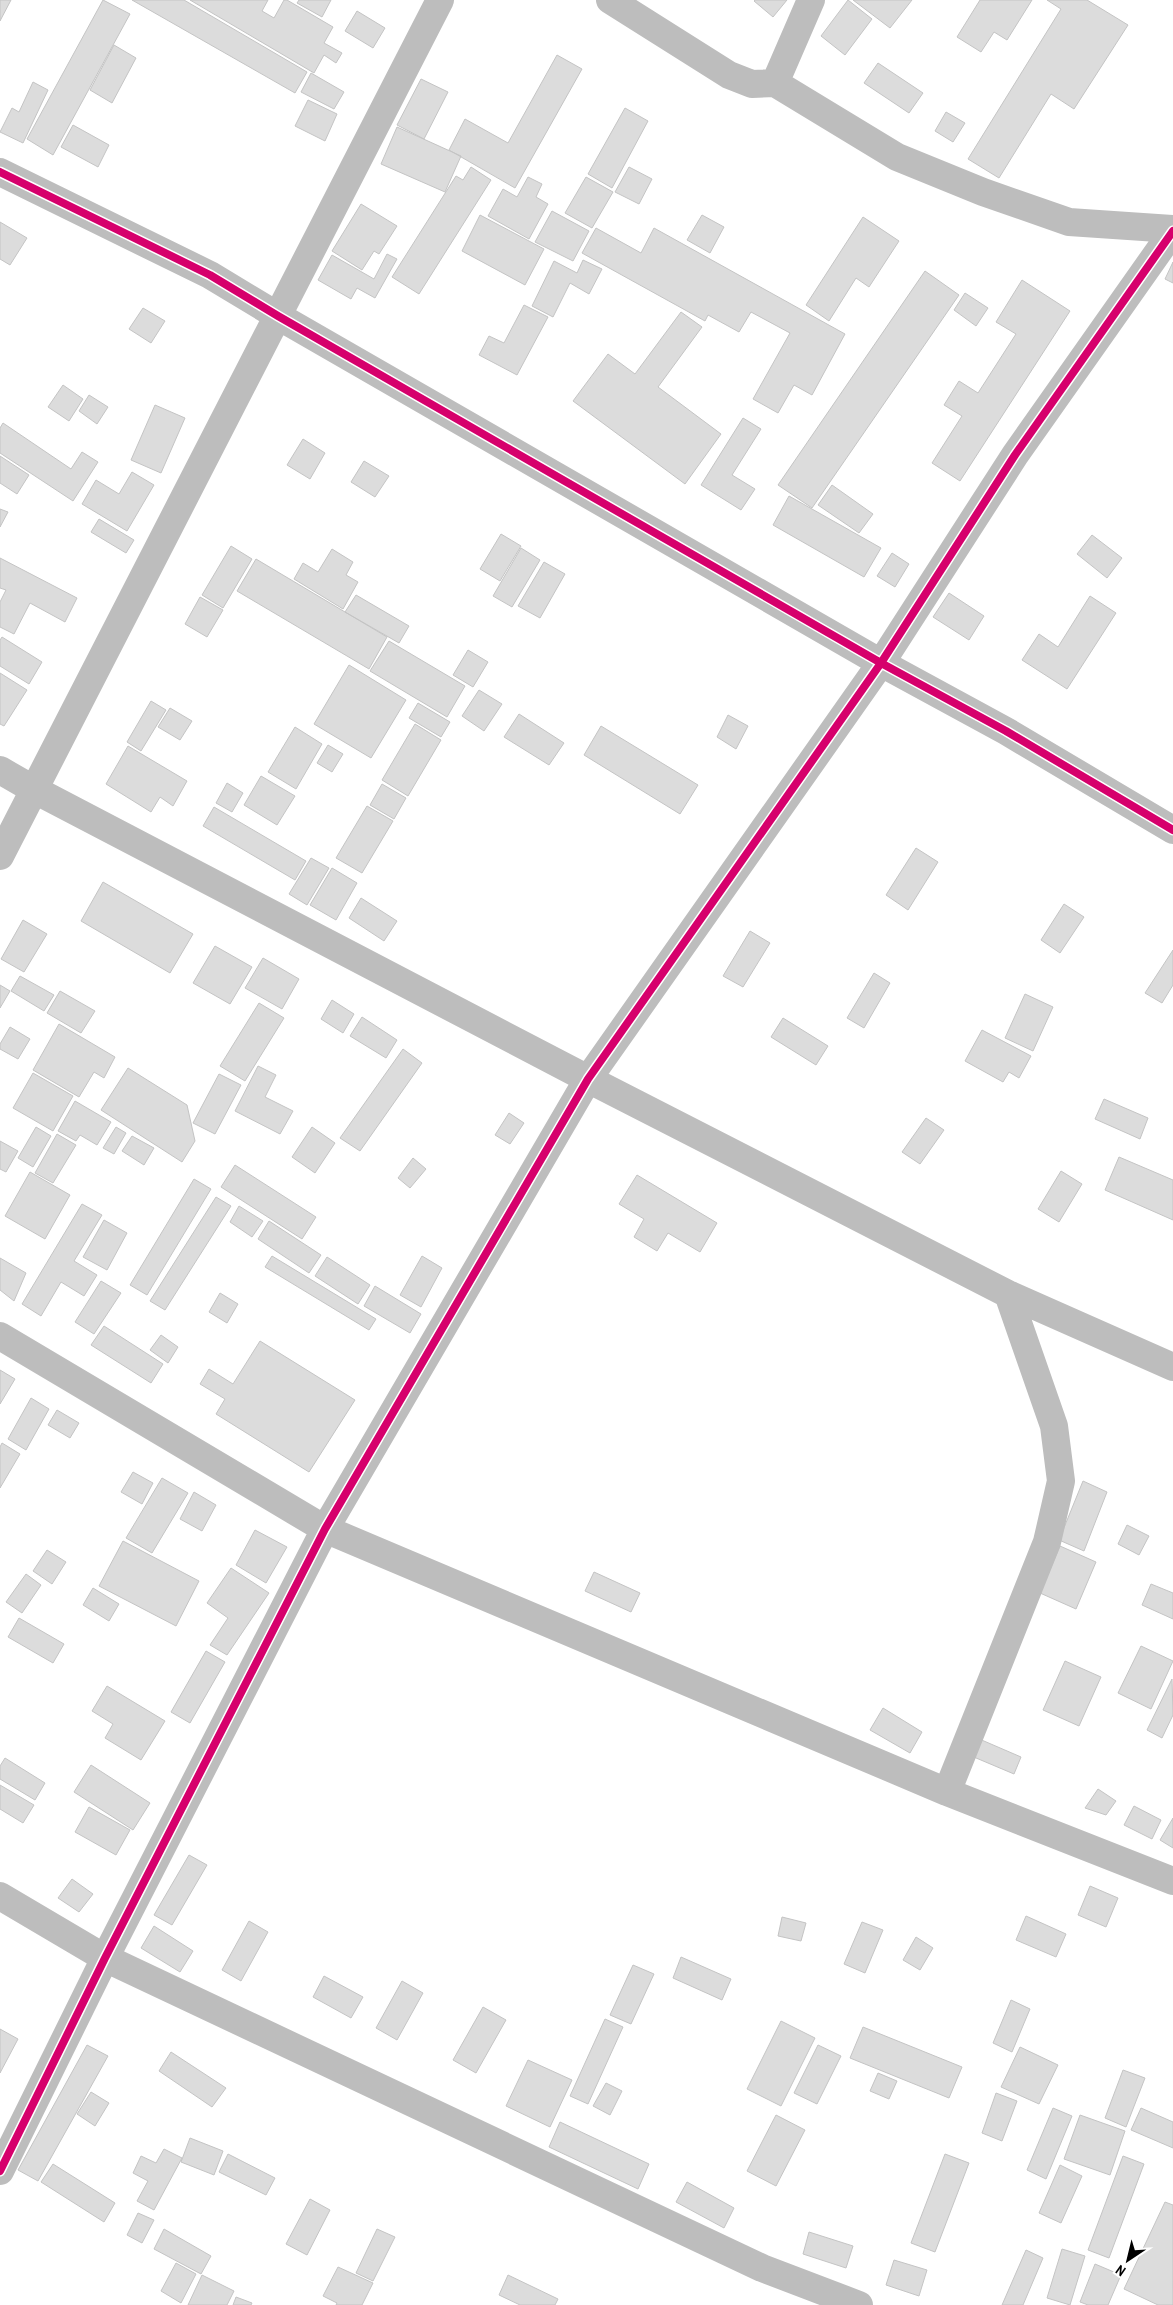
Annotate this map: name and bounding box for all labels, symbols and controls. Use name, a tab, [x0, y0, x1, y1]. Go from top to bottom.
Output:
north arrow	[1103, 2235, 1153, 2285]
text: N	[1112, 2261, 1129, 2280]

